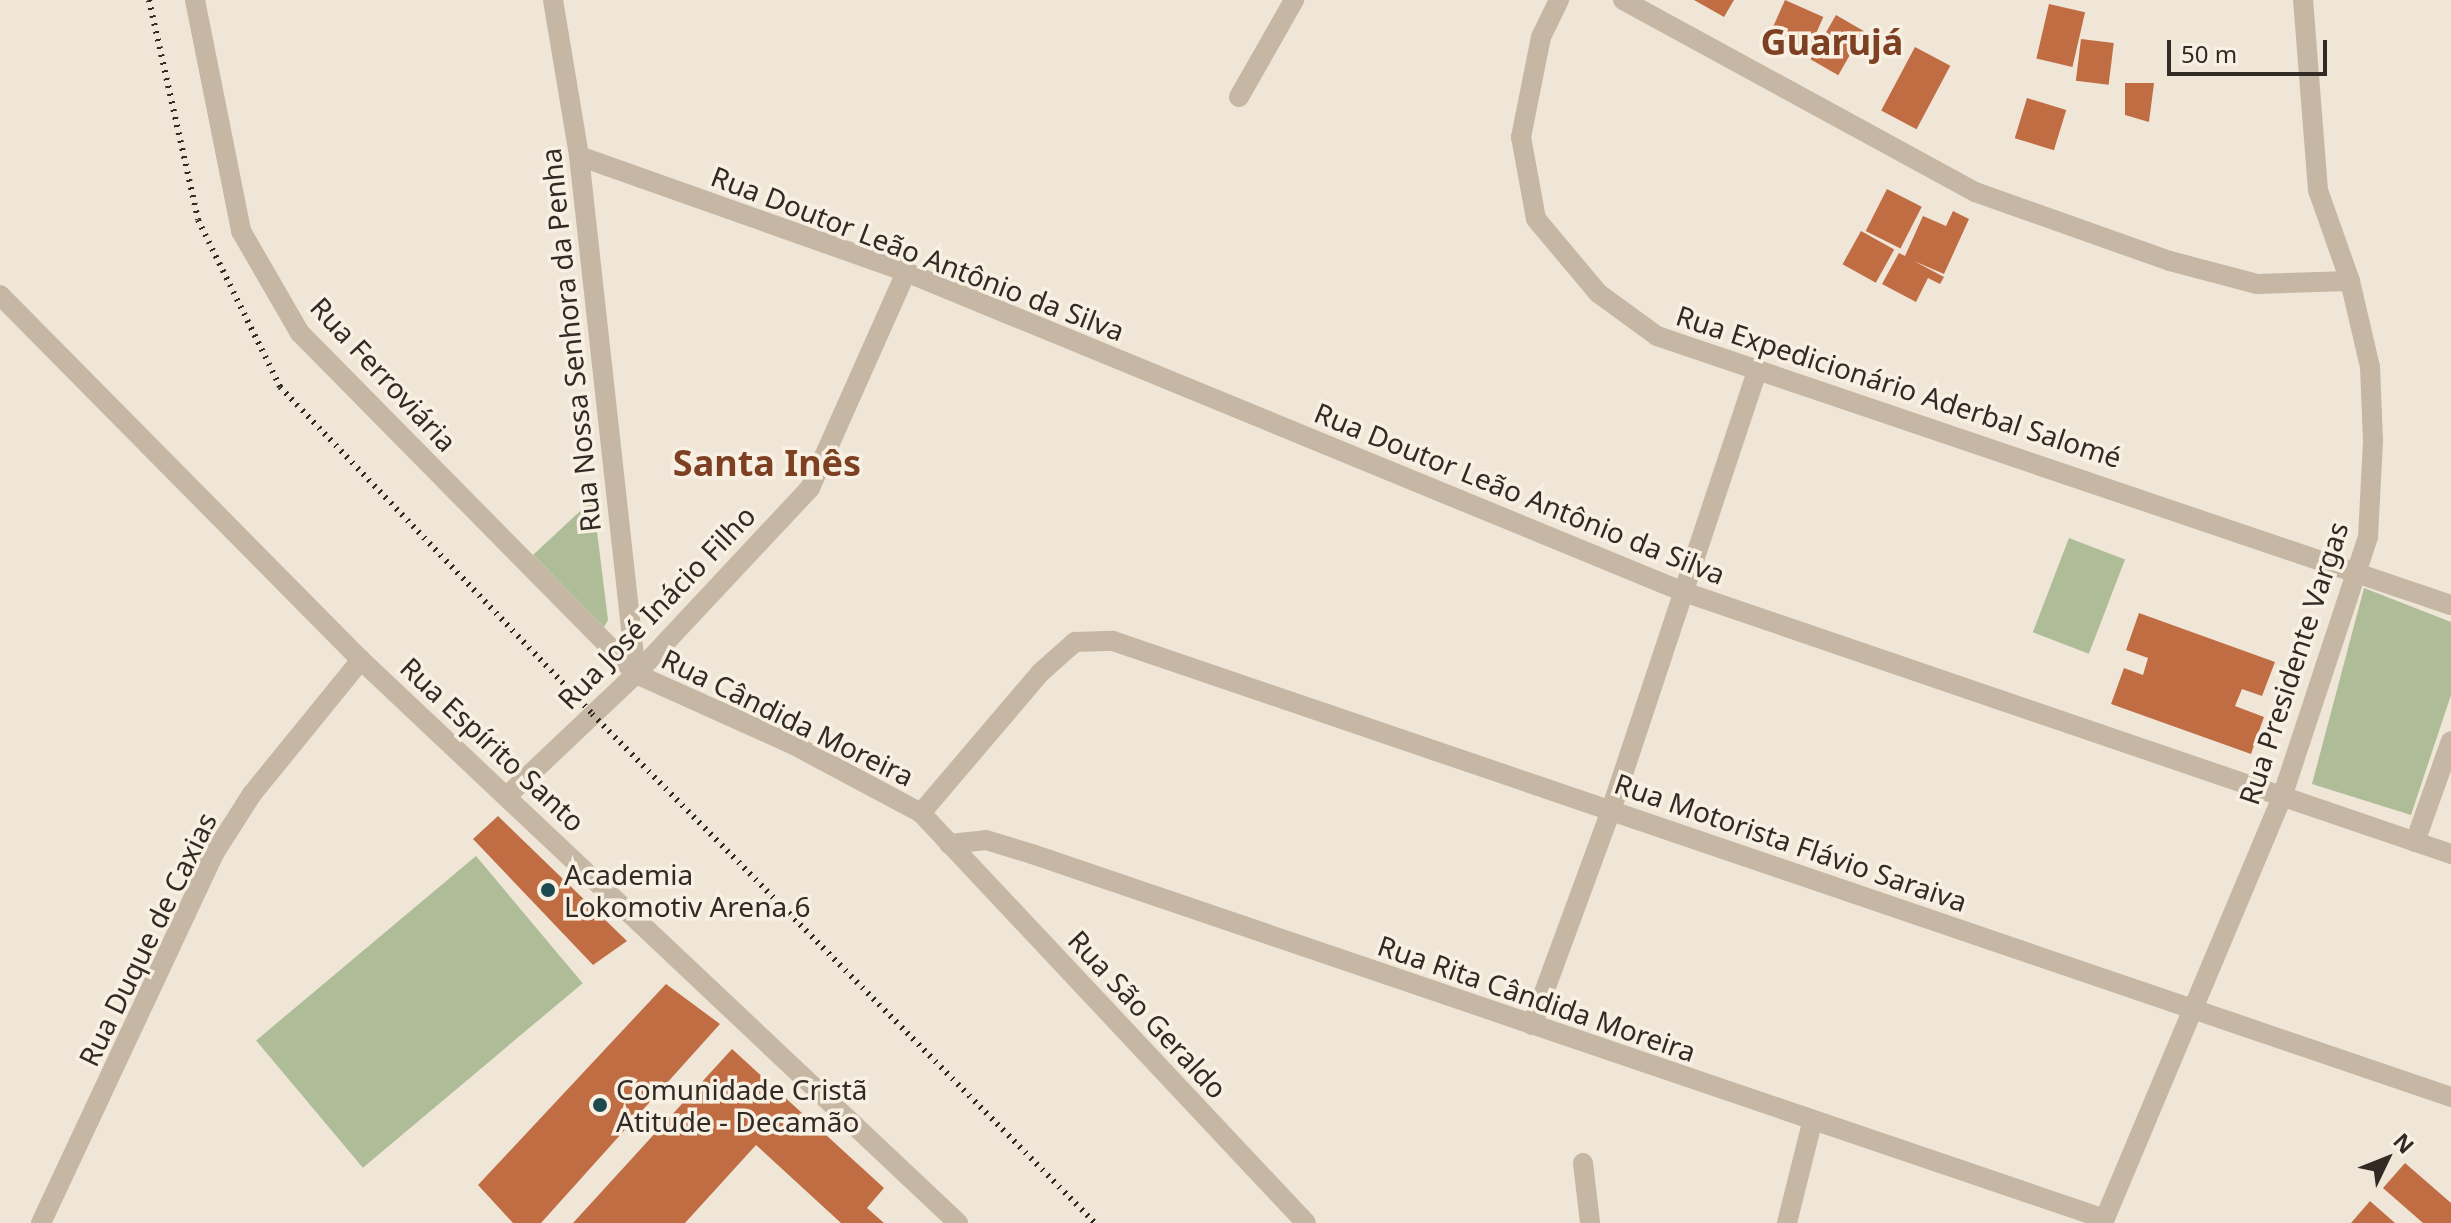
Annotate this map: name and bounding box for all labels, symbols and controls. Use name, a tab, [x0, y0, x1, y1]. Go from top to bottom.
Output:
district label: Guarujá	[1761, 20, 1903, 64]
scale bar	[2171, 24, 2331, 74]
text: 50 m	[2181, 37, 2237, 70]
street label: Rua Nossa Senhora da Penha	[533, 146, 607, 534]
street label: Rua Doutor Leão Antônio da Silva	[707, 159, 1129, 347]
street label: Rua Ferroviária	[304, 290, 464, 458]
street label: Rua Expedicionário Aderbal Salomé	[1672, 298, 2126, 474]
street label: Rua Doutor Leão Antônio da Silva	[1310, 395, 1730, 591]
district label: Santa Inês	[673, 441, 861, 485]
street label: Rua José Inácio Filho	[550, 498, 762, 716]
street label: Rua Presidente Vargas	[2231, 517, 2355, 809]
street label: Rua Cândida Moreira	[657, 641, 919, 793]
street label: Rua Espírito Santo	[394, 650, 592, 838]
street label: Rua Motorista Flávio Saraiva	[1610, 766, 1972, 918]
street label: Rua Duque de Caxias	[71, 807, 223, 1071]
place label: Academia Lokomotiv Arena 6	[564, 857, 810, 923]
marker: Academia Lokomotiv Arena 6	[539, 881, 557, 899]
street label: Rua São Geraldo	[1062, 923, 1234, 1105]
street label: Rua Rita Cândida Moreira	[1374, 928, 1700, 1068]
place label: Comunidade Cristã Atitude - Decamão	[616, 1072, 868, 1138]
marker: Comunidade Cristã Atitude - Decamão	[591, 1096, 609, 1114]
north arrow	[2347, 1119, 2427, 1199]
text: N	[2387, 1126, 2422, 1159]

